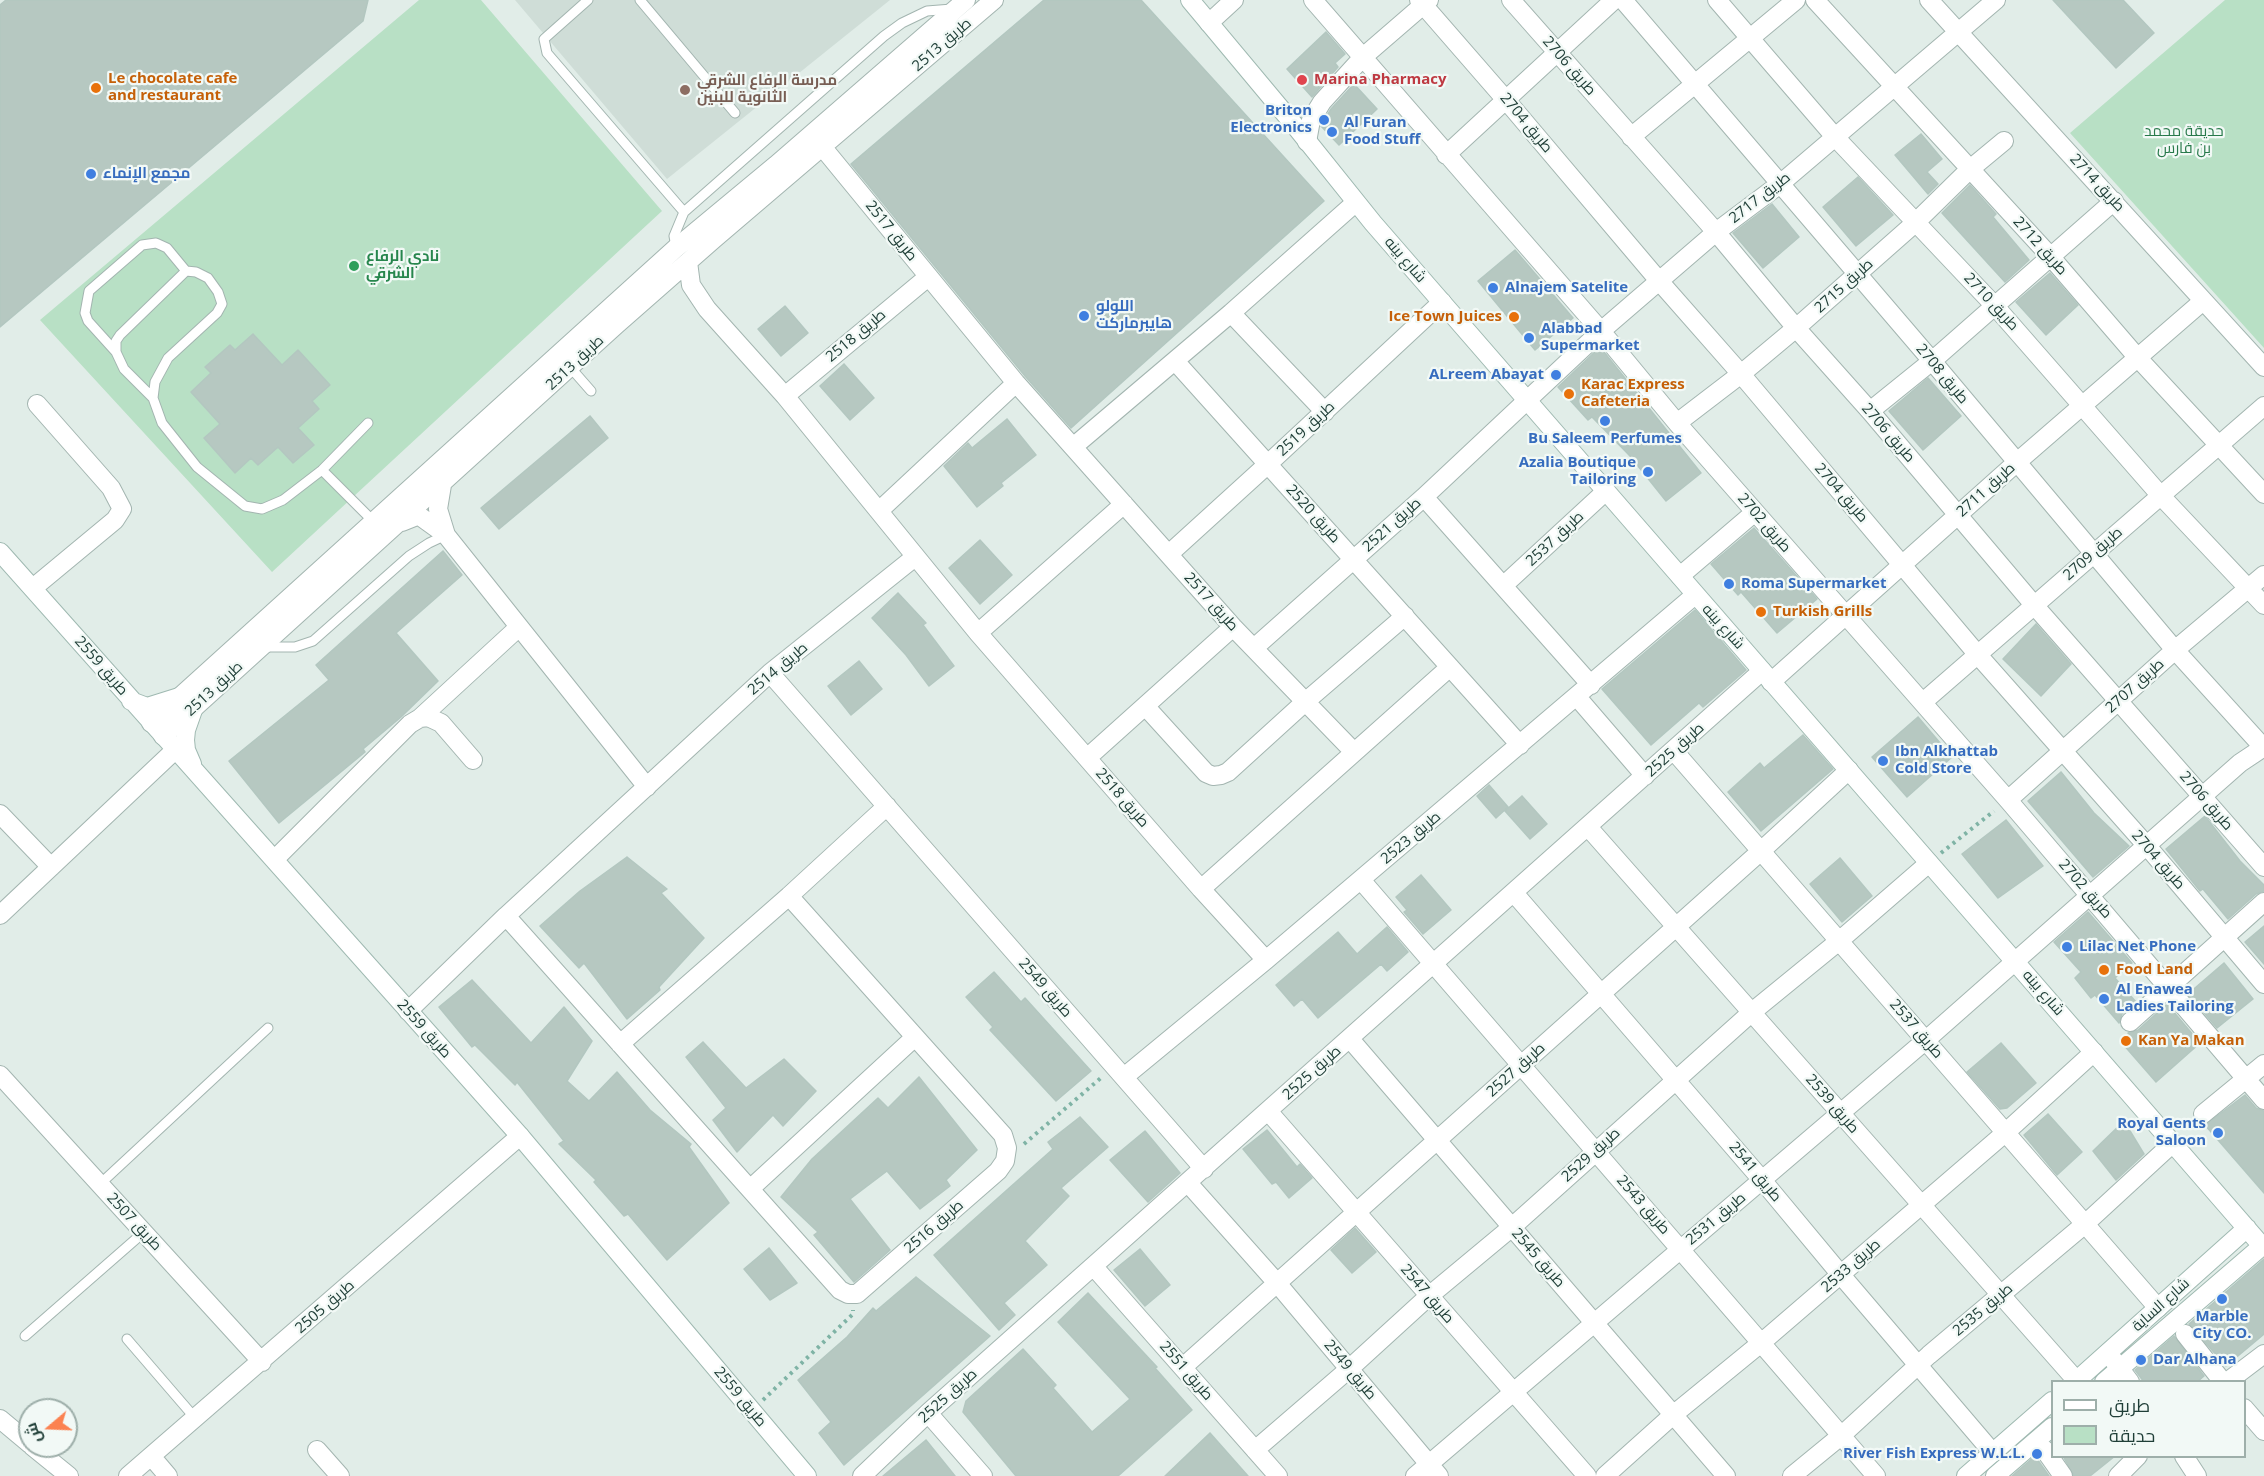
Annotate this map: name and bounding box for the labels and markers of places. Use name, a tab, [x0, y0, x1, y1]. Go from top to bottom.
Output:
place label: Le chocolate cafe and restaurant	[108, 70, 237, 105]
place label: Marina Pharmacy	[1314, 71, 1447, 89]
place label: مدرسة الرفاع الشرقي الثانوية للبنين	[697, 72, 837, 107]
marker: Marina Pharmacy	[1295, 73, 1309, 87]
marker: Le chocolate cafe and restaurant	[89, 81, 103, 95]
marker: مدرسة الرفاع الشرقي الثانوية للبنين	[678, 83, 692, 97]
place label: Briton Electronics	[1230, 102, 1312, 137]
marker: Briton Electronics	[1317, 113, 1331, 127]
place label: Al Furan Food Stuff	[1344, 114, 1420, 149]
marker: Al Furan Food Stuff	[1325, 125, 1339, 139]
place label: مجمع الإنماء	[103, 165, 190, 183]
marker: مجمع الإنماء	[84, 167, 98, 181]
place label: نادي الرفاع الشرقي	[366, 248, 439, 283]
marker: نادي الرفاع الشرقي	[347, 259, 361, 273]
place label: Alnajem Satelite	[1505, 279, 1628, 297]
marker: Alnajem Satelite	[1486, 281, 1500, 295]
place label: اللولو هايبرماركت	[1096, 298, 1172, 333]
place label: Ice Town Juices	[1389, 308, 1502, 326]
marker: اللولو هايبرماركت	[1077, 309, 1091, 323]
marker: Ice Town Juices	[1507, 310, 1521, 324]
place label: Alabbad Supermarket	[1541, 320, 1640, 355]
marker: Alabbad Supermarket	[1522, 331, 1536, 345]
place label: ALreem Abayat	[1429, 366, 1544, 384]
marker: ALreem Abayat	[1549, 368, 1563, 382]
place label: Karac Express Cafeteria	[1581, 376, 1685, 411]
marker: Karac Express Cafeteria	[1562, 387, 1576, 401]
marker: Bu Saleem Perfumes	[1598, 414, 1612, 428]
place label: Bu Saleem Perfumes	[1528, 430, 1682, 448]
place label: Azalia Boutique Tailoring	[1519, 454, 1636, 489]
marker: Azalia Boutique Tailoring	[1641, 465, 1655, 479]
place label: Roma Supermarket	[1741, 575, 1886, 593]
marker: Roma Supermarket	[1722, 577, 1736, 591]
place label: Turkish Grills	[1773, 603, 1872, 621]
marker: Turkish Grills	[1754, 605, 1768, 619]
place label: Ibn Alkhattab Cold Store	[1895, 743, 1998, 778]
marker: Ibn Alkhattab Cold Store	[1876, 754, 1890, 768]
place label: Lilac Net Phone	[2079, 938, 2196, 956]
marker: Lilac Net Phone	[2060, 940, 2074, 954]
place label: Food Land	[2116, 961, 2193, 979]
marker: Food Land	[2097, 963, 2111, 977]
place label: Al Enawea Ladies Tailoring	[2116, 981, 2234, 1016]
marker: Al Enawea Ladies Tailoring	[2097, 992, 2111, 1006]
place label: Kan Ya Makan	[2138, 1032, 2245, 1050]
marker: Kan Ya Makan	[2119, 1034, 2133, 1048]
place label: Royal Gents Saloon	[2117, 1115, 2206, 1150]
marker: Royal Gents Saloon	[2211, 1126, 2225, 1140]
marker: Marble City CO.	[2215, 1292, 2229, 1306]
place label: Marble City CO.	[2193, 1308, 2251, 1343]
place label: Dar Alhana	[2153, 1351, 2237, 1369]
marker: Dar Alhana	[2134, 1353, 2148, 1367]
place label: River Fish Express W.L.L.	[1843, 1445, 2025, 1463]
marker: River Fish Express W.L.L.	[2030, 1447, 2044, 1461]

